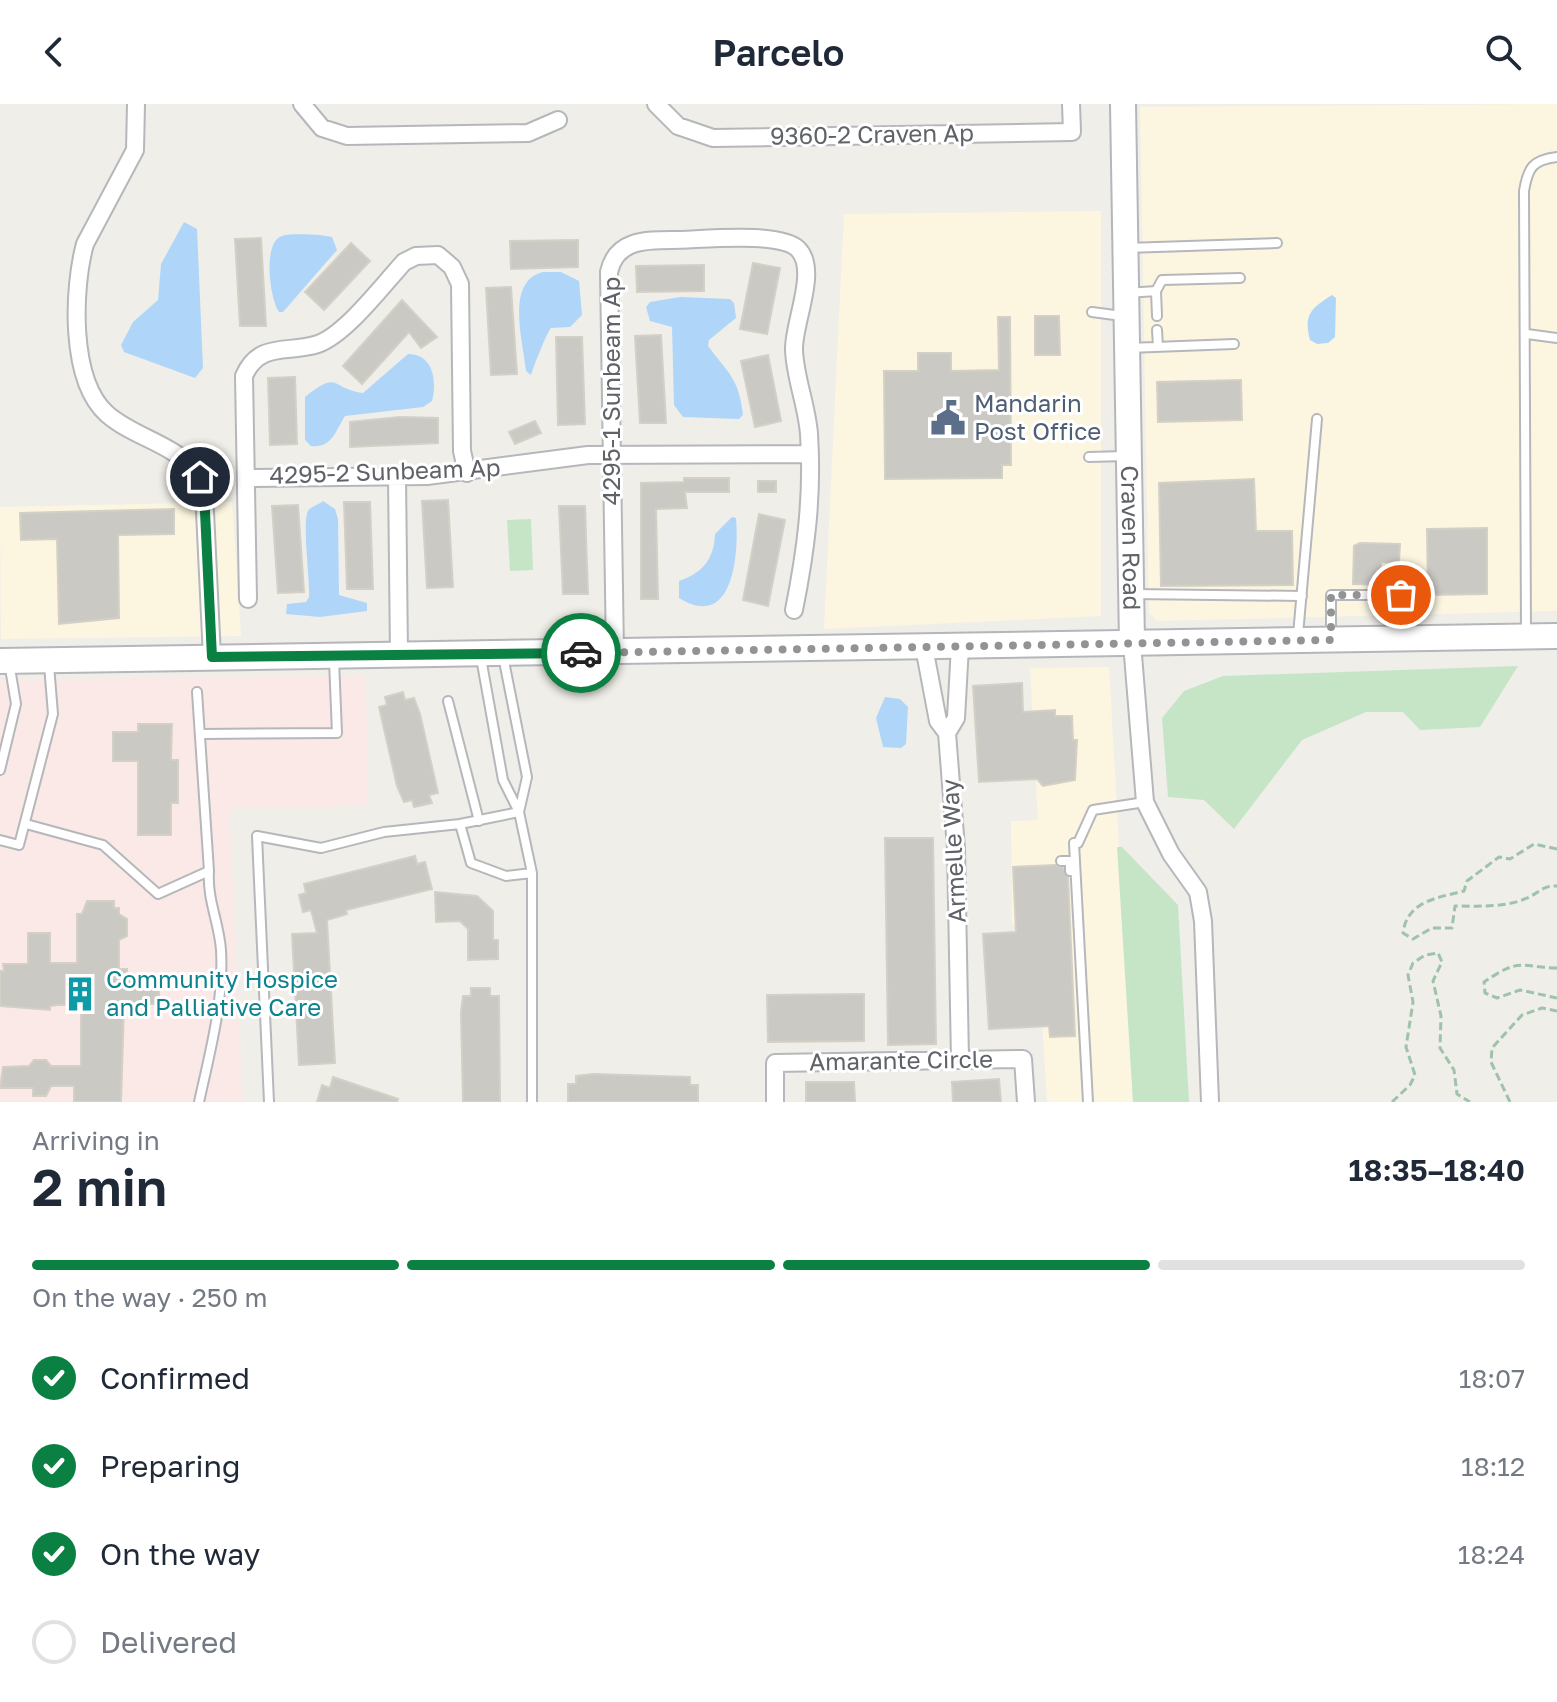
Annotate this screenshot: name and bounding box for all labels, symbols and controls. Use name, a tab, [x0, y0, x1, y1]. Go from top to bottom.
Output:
icon: back	[32, 30, 76, 74]
icon: search	[1481, 30, 1525, 74]
text: Parcelo	[713, 31, 844, 74]
street label: 9360-2 Craven Ap	[770, 117, 974, 150]
street label: 4295-1 Sunbeam Ap	[596, 277, 625, 505]
place label: Mandarin Post Office	[974, 388, 1101, 445]
public building icon: Mandarin Post Office	[929, 399, 967, 437]
pin	[166, 443, 234, 511]
street label: 4295-2 Sunbeam Ap	[269, 452, 501, 489]
icon: home	[178, 455, 222, 499]
street label: Craven Road	[1116, 465, 1147, 611]
pin	[1367, 561, 1435, 629]
icon: bag	[1379, 573, 1423, 617]
courier	[541, 613, 621, 693]
icon: car	[559, 631, 603, 675]
street label: Armelle Way	[934, 778, 971, 924]
place label: Community Hospice and Palliative Care	[106, 964, 338, 1021]
building icon: Community Hospice and Palliative Care	[61, 975, 99, 1013]
street label: Amarante Circle	[809, 1043, 993, 1076]
text: Arriving in	[32, 1125, 160, 1156]
text: 18:35–18:40	[1348, 1152, 1525, 1188]
text: 2 min	[32, 1155, 167, 1217]
text: On the way · 250 m	[32, 1282, 268, 1313]
icon: check	[32, 1356, 76, 1400]
text: Confirmed	[100, 1360, 250, 1396]
text: 18:07	[1459, 1363, 1525, 1394]
icon: check	[32, 1444, 76, 1488]
text: Preparing	[100, 1448, 241, 1484]
text: 18:12	[1461, 1451, 1525, 1482]
icon: check	[32, 1532, 76, 1576]
text: On the way	[100, 1536, 260, 1572]
text: 18:24	[1458, 1539, 1525, 1570]
text: Delivered	[100, 1624, 237, 1660]

